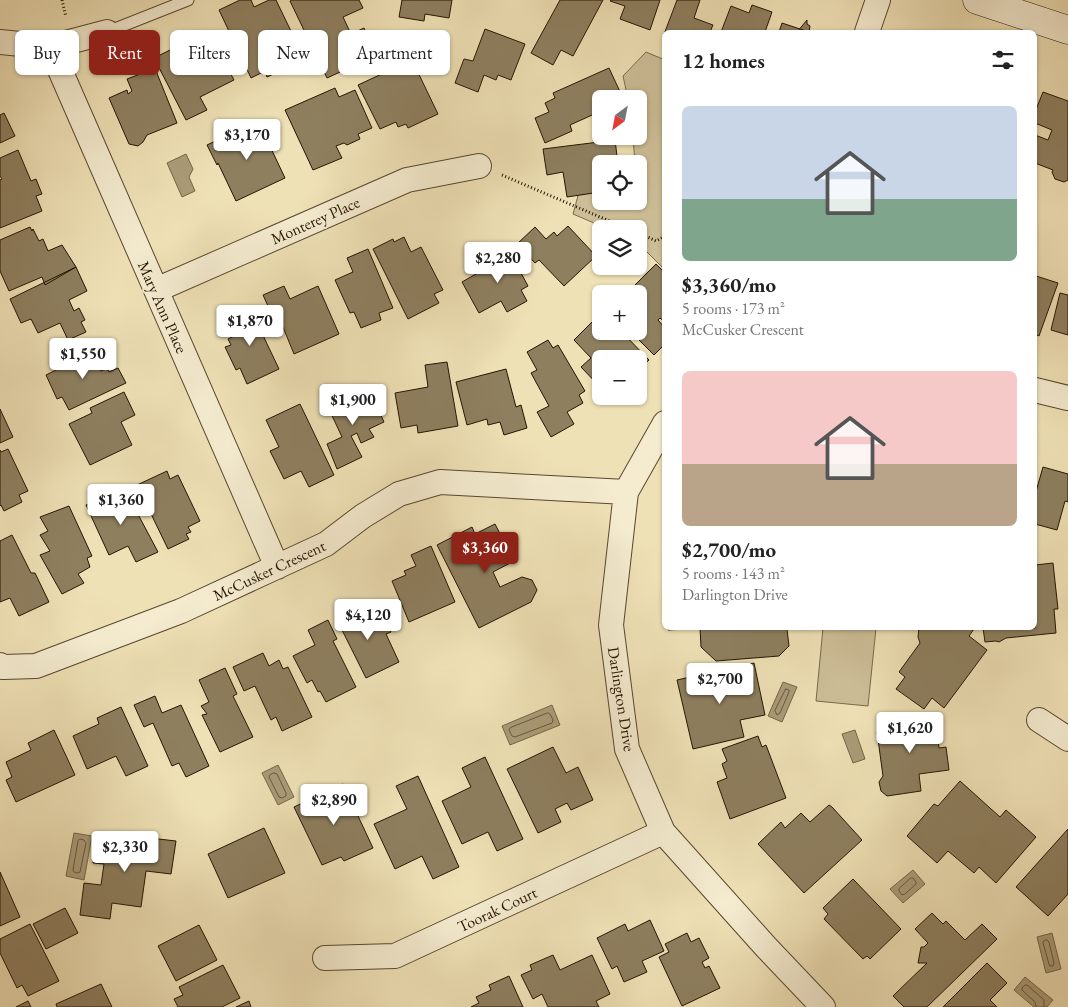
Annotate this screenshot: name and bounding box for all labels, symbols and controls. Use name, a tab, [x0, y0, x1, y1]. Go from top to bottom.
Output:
chip: Buy	[15, 30, 79, 75]
chip: Rent	[89, 30, 160, 75]
chip: Filters	[170, 30, 248, 75]
chip: New	[258, 30, 328, 75]
chip: Apartment	[338, 30, 450, 75]
icon: filters	[989, 46, 1017, 74]
text: 12 homes	[682, 47, 765, 74]
north arrow	[592, 90, 648, 145]
map controls	[592, 90, 647, 405]
pin: $3,170	[206, 119, 288, 161]
text: $3,170	[224, 124, 270, 145]
icon: home	[805, 138, 895, 228]
button: locate	[592, 155, 647, 210]
street label: Monterey Place	[268, 192, 363, 249]
button: layers	[592, 220, 647, 275]
pin: $2,280	[457, 242, 539, 284]
text: $2,280	[475, 247, 521, 268]
street label: Mary Ann Place	[133, 258, 192, 357]
text: $3,360/mo	[682, 271, 776, 298]
button: +	[592, 285, 647, 340]
text: 5 rooms · 173 m²	[682, 298, 785, 319]
pin: $1,870	[209, 304, 291, 347]
text: $1,870	[227, 310, 273, 331]
text: McCusker Crescent	[682, 319, 804, 340]
pin: $1,550	[42, 338, 124, 380]
text: $1,550	[60, 343, 106, 364]
button: −	[592, 350, 647, 405]
pin: $1,900	[312, 384, 394, 426]
text: $1,900	[330, 389, 376, 410]
icon: home	[805, 403, 895, 493]
pin: $1,360	[80, 484, 162, 526]
text: $1,360	[98, 489, 144, 510]
pin: $3,360	[444, 532, 526, 574]
street label: McCusker Crescent	[210, 535, 329, 606]
text: $2,700/mo	[682, 536, 776, 563]
text: $3,360	[462, 537, 508, 558]
text: 5 rooms · 143 m²	[682, 563, 785, 584]
text: Darlington Drive	[682, 584, 788, 605]
pin: $4,120	[327, 598, 409, 641]
text: $4,120	[345, 604, 391, 625]
street label: Darlington Drive	[603, 645, 640, 753]
pin: $2,700	[679, 662, 761, 705]
text: $2,700	[697, 668, 743, 689]
pin: $1,620	[869, 712, 951, 754]
text: $1,620	[887, 717, 933, 738]
pin: $2,890	[293, 784, 375, 826]
text: $2,890	[311, 789, 357, 810]
pin: $2,330	[84, 830, 166, 873]
text: $2,330	[102, 836, 148, 857]
street label: Toorak Court	[454, 882, 540, 937]

